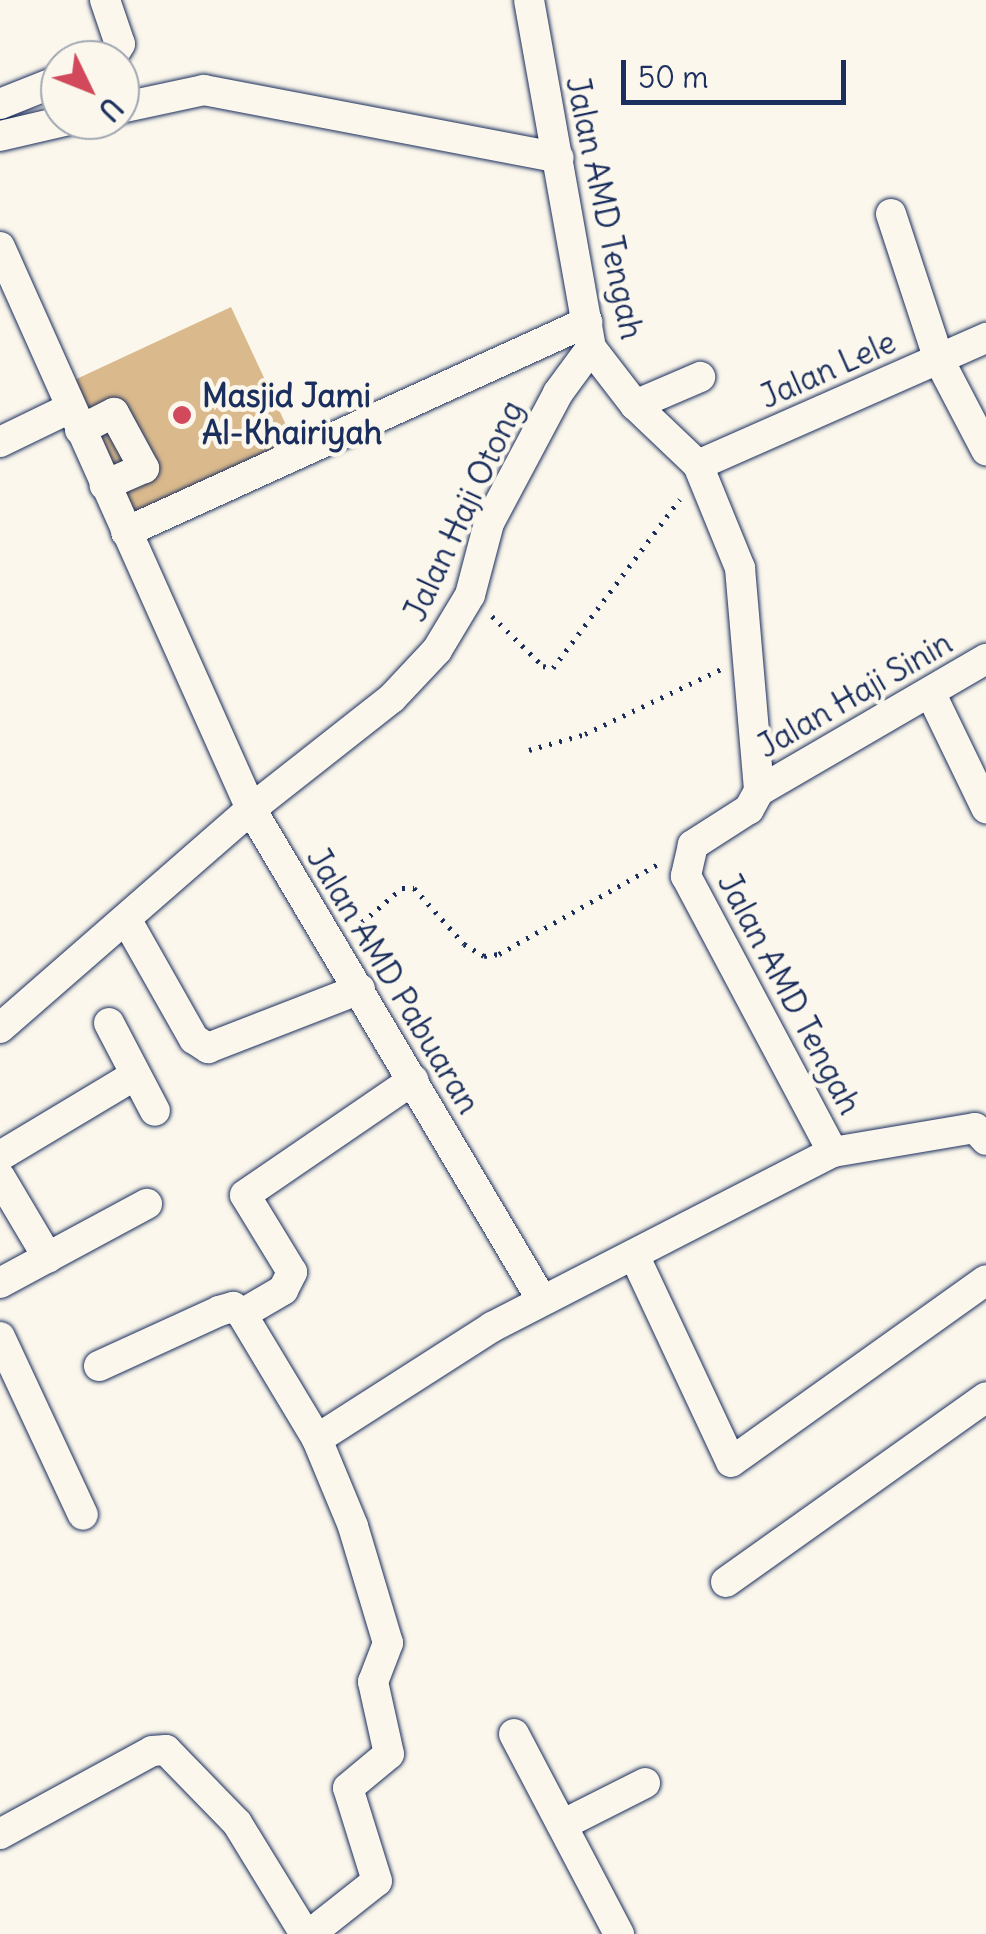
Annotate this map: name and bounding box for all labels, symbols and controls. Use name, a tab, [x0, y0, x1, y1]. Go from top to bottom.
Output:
north arrow	[40, 40, 140, 140]
scale bar	[626, 40, 851, 102]
text: 50 m	[638, 58, 708, 96]
street label: Jalan AMD Tengah	[557, 73, 651, 343]
text: U	[91, 90, 130, 128]
street label: Jalan Lele	[754, 323, 902, 417]
place label: Masjid Jami Al-Khairiyah	[202, 378, 382, 453]
street label: Jalan Haji Otong	[396, 395, 532, 627]
marker: Masjid Jami Al-Khairiyah	[171, 404, 193, 426]
street label: Jalan Haji Sinin	[751, 624, 959, 766]
street label: Jalan AMD Pabuaran	[298, 841, 488, 1121]
street label: Jalan AMD Tengah	[709, 867, 869, 1121]

